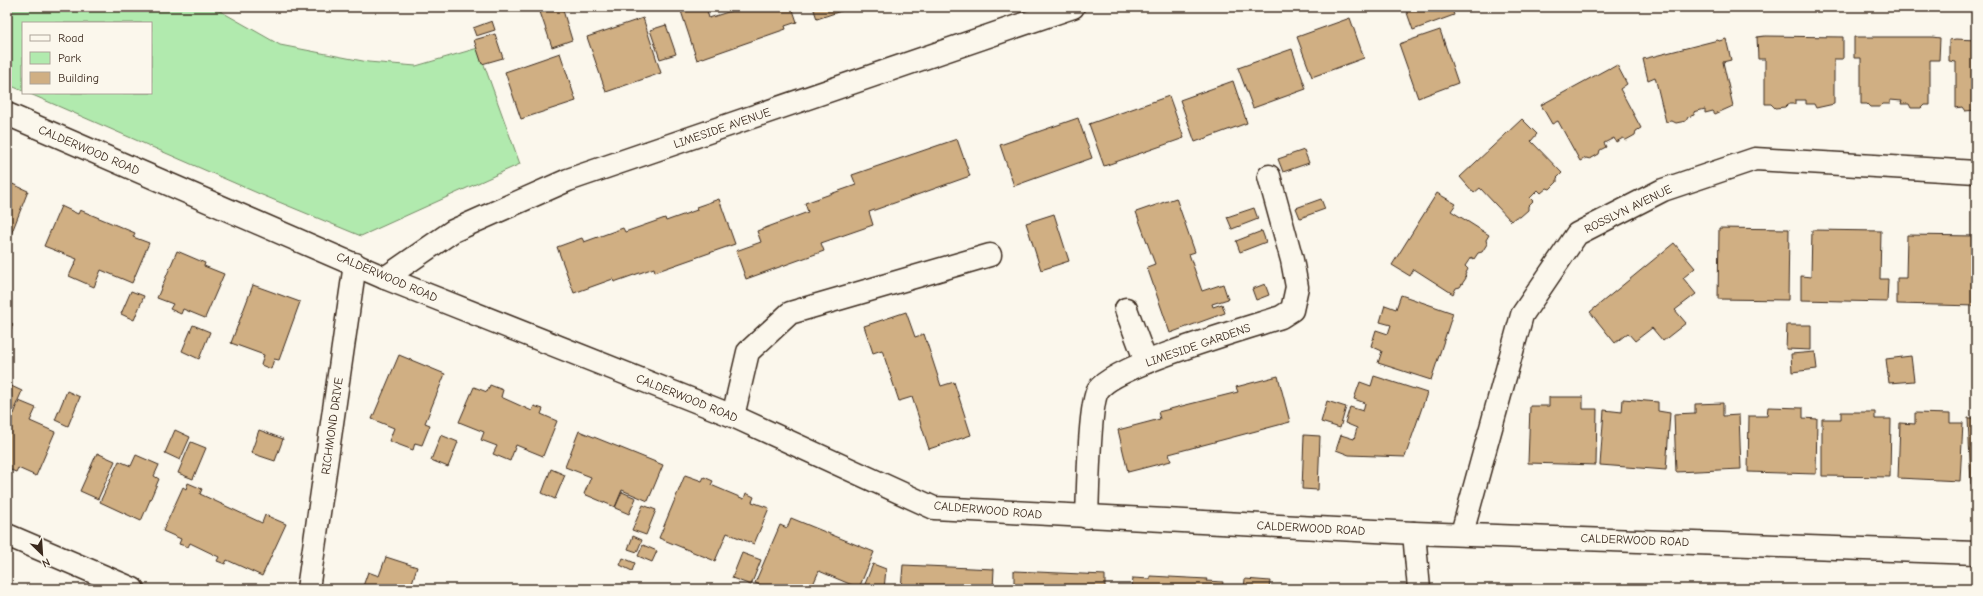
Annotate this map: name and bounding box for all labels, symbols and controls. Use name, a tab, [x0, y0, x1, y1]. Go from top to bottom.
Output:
legend	[22, 22, 152, 94]
text: Road	[58, 31, 84, 45]
text: Park	[58, 51, 81, 65]
text: Building	[58, 71, 99, 85]
street label: LIMESIDE AVENUE	[672, 105, 772, 151]
street label: CALDERWOOD ROAD	[36, 122, 142, 178]
street label: ROSSLYN AVENUE	[1582, 182, 1674, 236]
street label: CALDERWOOD ROAD	[334, 249, 440, 305]
street label: LIMESIDE GARDENS	[1144, 320, 1253, 370]
street label: CALDERWOOD ROAD	[634, 371, 740, 425]
street label: RICHMOND DRIVE	[318, 377, 346, 475]
street label: CALDERWOOD ROAD	[933, 498, 1043, 522]
street label: CALDERWOOD ROAD	[1256, 518, 1366, 538]
street label: CALDERWOOD ROAD	[1580, 531, 1690, 549]
north arrow	[22, 534, 62, 574]
text: N	[40, 555, 52, 570]

